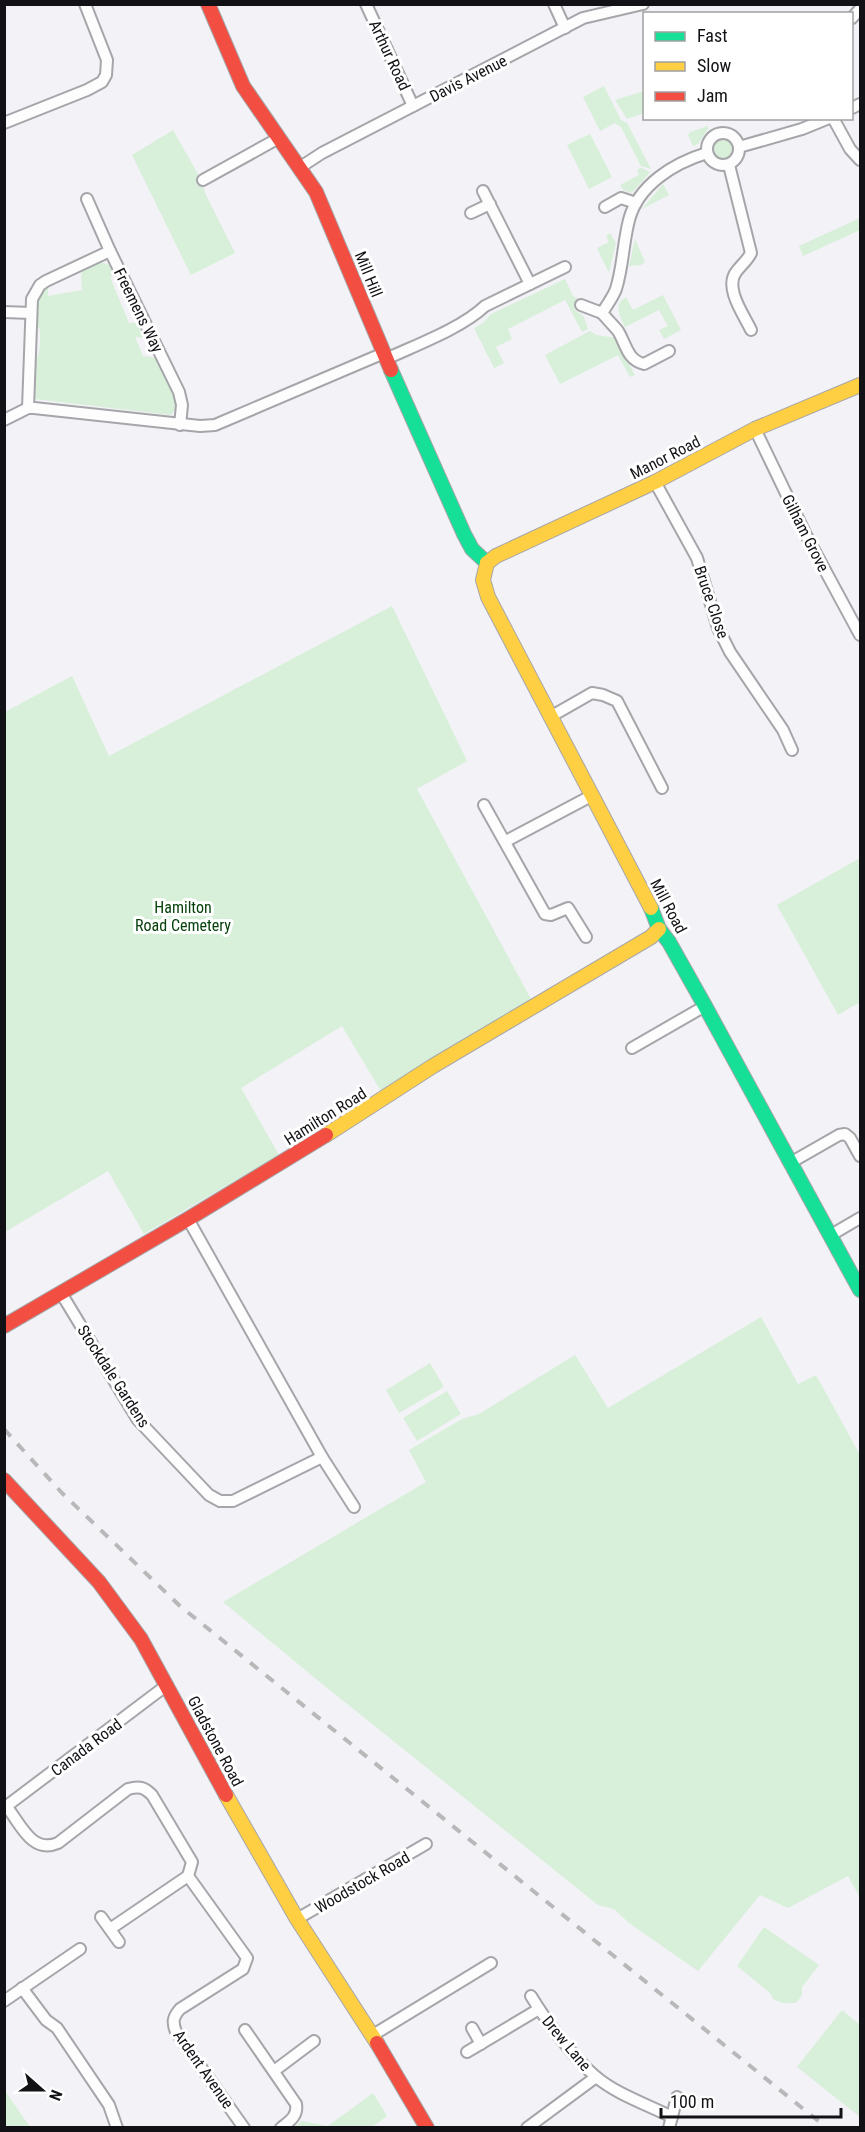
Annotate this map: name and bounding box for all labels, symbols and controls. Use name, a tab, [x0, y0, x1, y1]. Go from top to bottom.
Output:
legend	[643, 12, 853, 120]
street label: Arthur Road	[365, 17, 414, 93]
text: Fast	[697, 25, 728, 46]
street label: Davis Avenue	[426, 51, 510, 106]
text: Slow	[697, 55, 732, 76]
text: Jam	[697, 85, 728, 106]
street label: Mill Hill	[351, 249, 386, 300]
street label: Freemens Way	[110, 265, 167, 356]
street label: Manor Road	[627, 432, 703, 483]
street label: Gilham Grove	[778, 491, 833, 575]
street label: Bruce Close	[690, 563, 733, 641]
street label: Mill Road	[646, 876, 691, 937]
park label: Hamilton Road Cemetery	[135, 898, 231, 935]
street label: Hamilton Road	[281, 1084, 370, 1149]
street label: Stockdale Gardens	[73, 1322, 154, 1431]
street label: Gladstone Road	[184, 1693, 247, 1790]
street label: Canada Road	[47, 1715, 125, 1780]
street label: Woodstock Road	[311, 1848, 413, 1917]
street label: Drew Lane	[538, 2012, 595, 2075]
street label: Ardent Avenue	[170, 2026, 238, 2112]
north arrow	[12, 2060, 72, 2120]
scale bar	[661, 2081, 841, 2119]
text: N	[45, 2087, 66, 2103]
text: 100 m	[670, 2091, 714, 2112]

